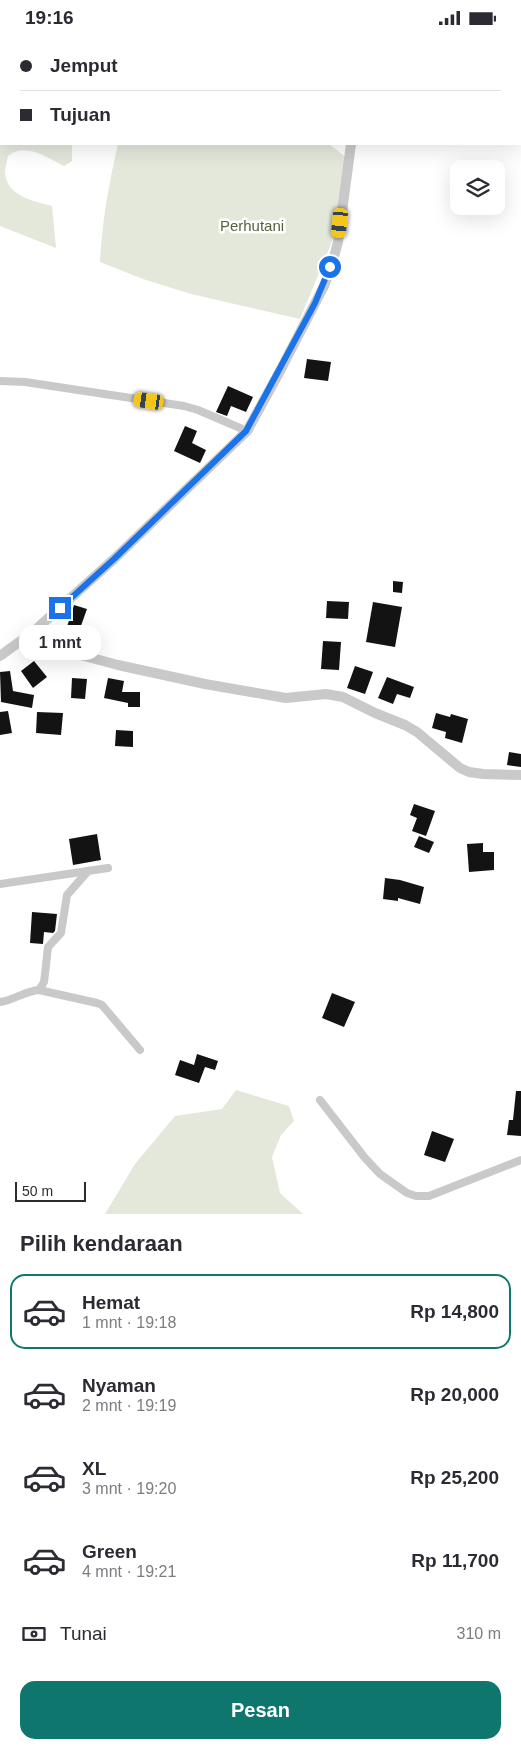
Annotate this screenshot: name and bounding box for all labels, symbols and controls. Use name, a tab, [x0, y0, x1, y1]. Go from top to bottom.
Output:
text: 19:16	[25, 7, 74, 28]
text: Jemput	[50, 55, 118, 76]
text: Tujuan	[50, 104, 111, 125]
map controls	[450, 160, 505, 215]
button: layers	[450, 160, 505, 215]
car	[330, 207, 349, 239]
park label: Perhutani	[220, 217, 284, 234]
route start	[319, 256, 341, 278]
car	[133, 391, 164, 411]
route end	[49, 597, 71, 619]
callout: 1 mnt	[19, 625, 101, 661]
text: 1 mnt	[39, 634, 81, 651]
scale bar	[15, 1179, 86, 1202]
text: 50 m	[22, 1183, 53, 1199]
text: Pilih kendaraan	[20, 1231, 183, 1256]
icon: car	[22, 1289, 67, 1334]
text: Hemat	[82, 1292, 140, 1313]
text: Rp 14,800	[410, 1301, 499, 1322]
text: 1 mnt · 19:18	[82, 1314, 176, 1331]
icon: car	[22, 1372, 67, 1417]
text: Nyaman	[82, 1375, 156, 1396]
text: Rp 20,000	[410, 1384, 499, 1405]
text: 2 mnt · 19:19	[82, 1397, 176, 1414]
icon: car	[22, 1455, 67, 1500]
text: XL	[82, 1458, 106, 1479]
text: Rp 25,200	[410, 1467, 499, 1488]
text: 3 mnt · 19:20	[82, 1480, 176, 1497]
icon: car	[22, 1538, 67, 1583]
text: Green	[82, 1541, 137, 1562]
text: Rp 11,700	[411, 1550, 499, 1571]
text: 4 mnt · 19:21	[82, 1563, 176, 1580]
icon: cash	[20, 1620, 48, 1648]
text: Tunai	[60, 1623, 107, 1644]
text: 310 m	[457, 1625, 501, 1642]
button: Pesan	[20, 1681, 501, 1739]

